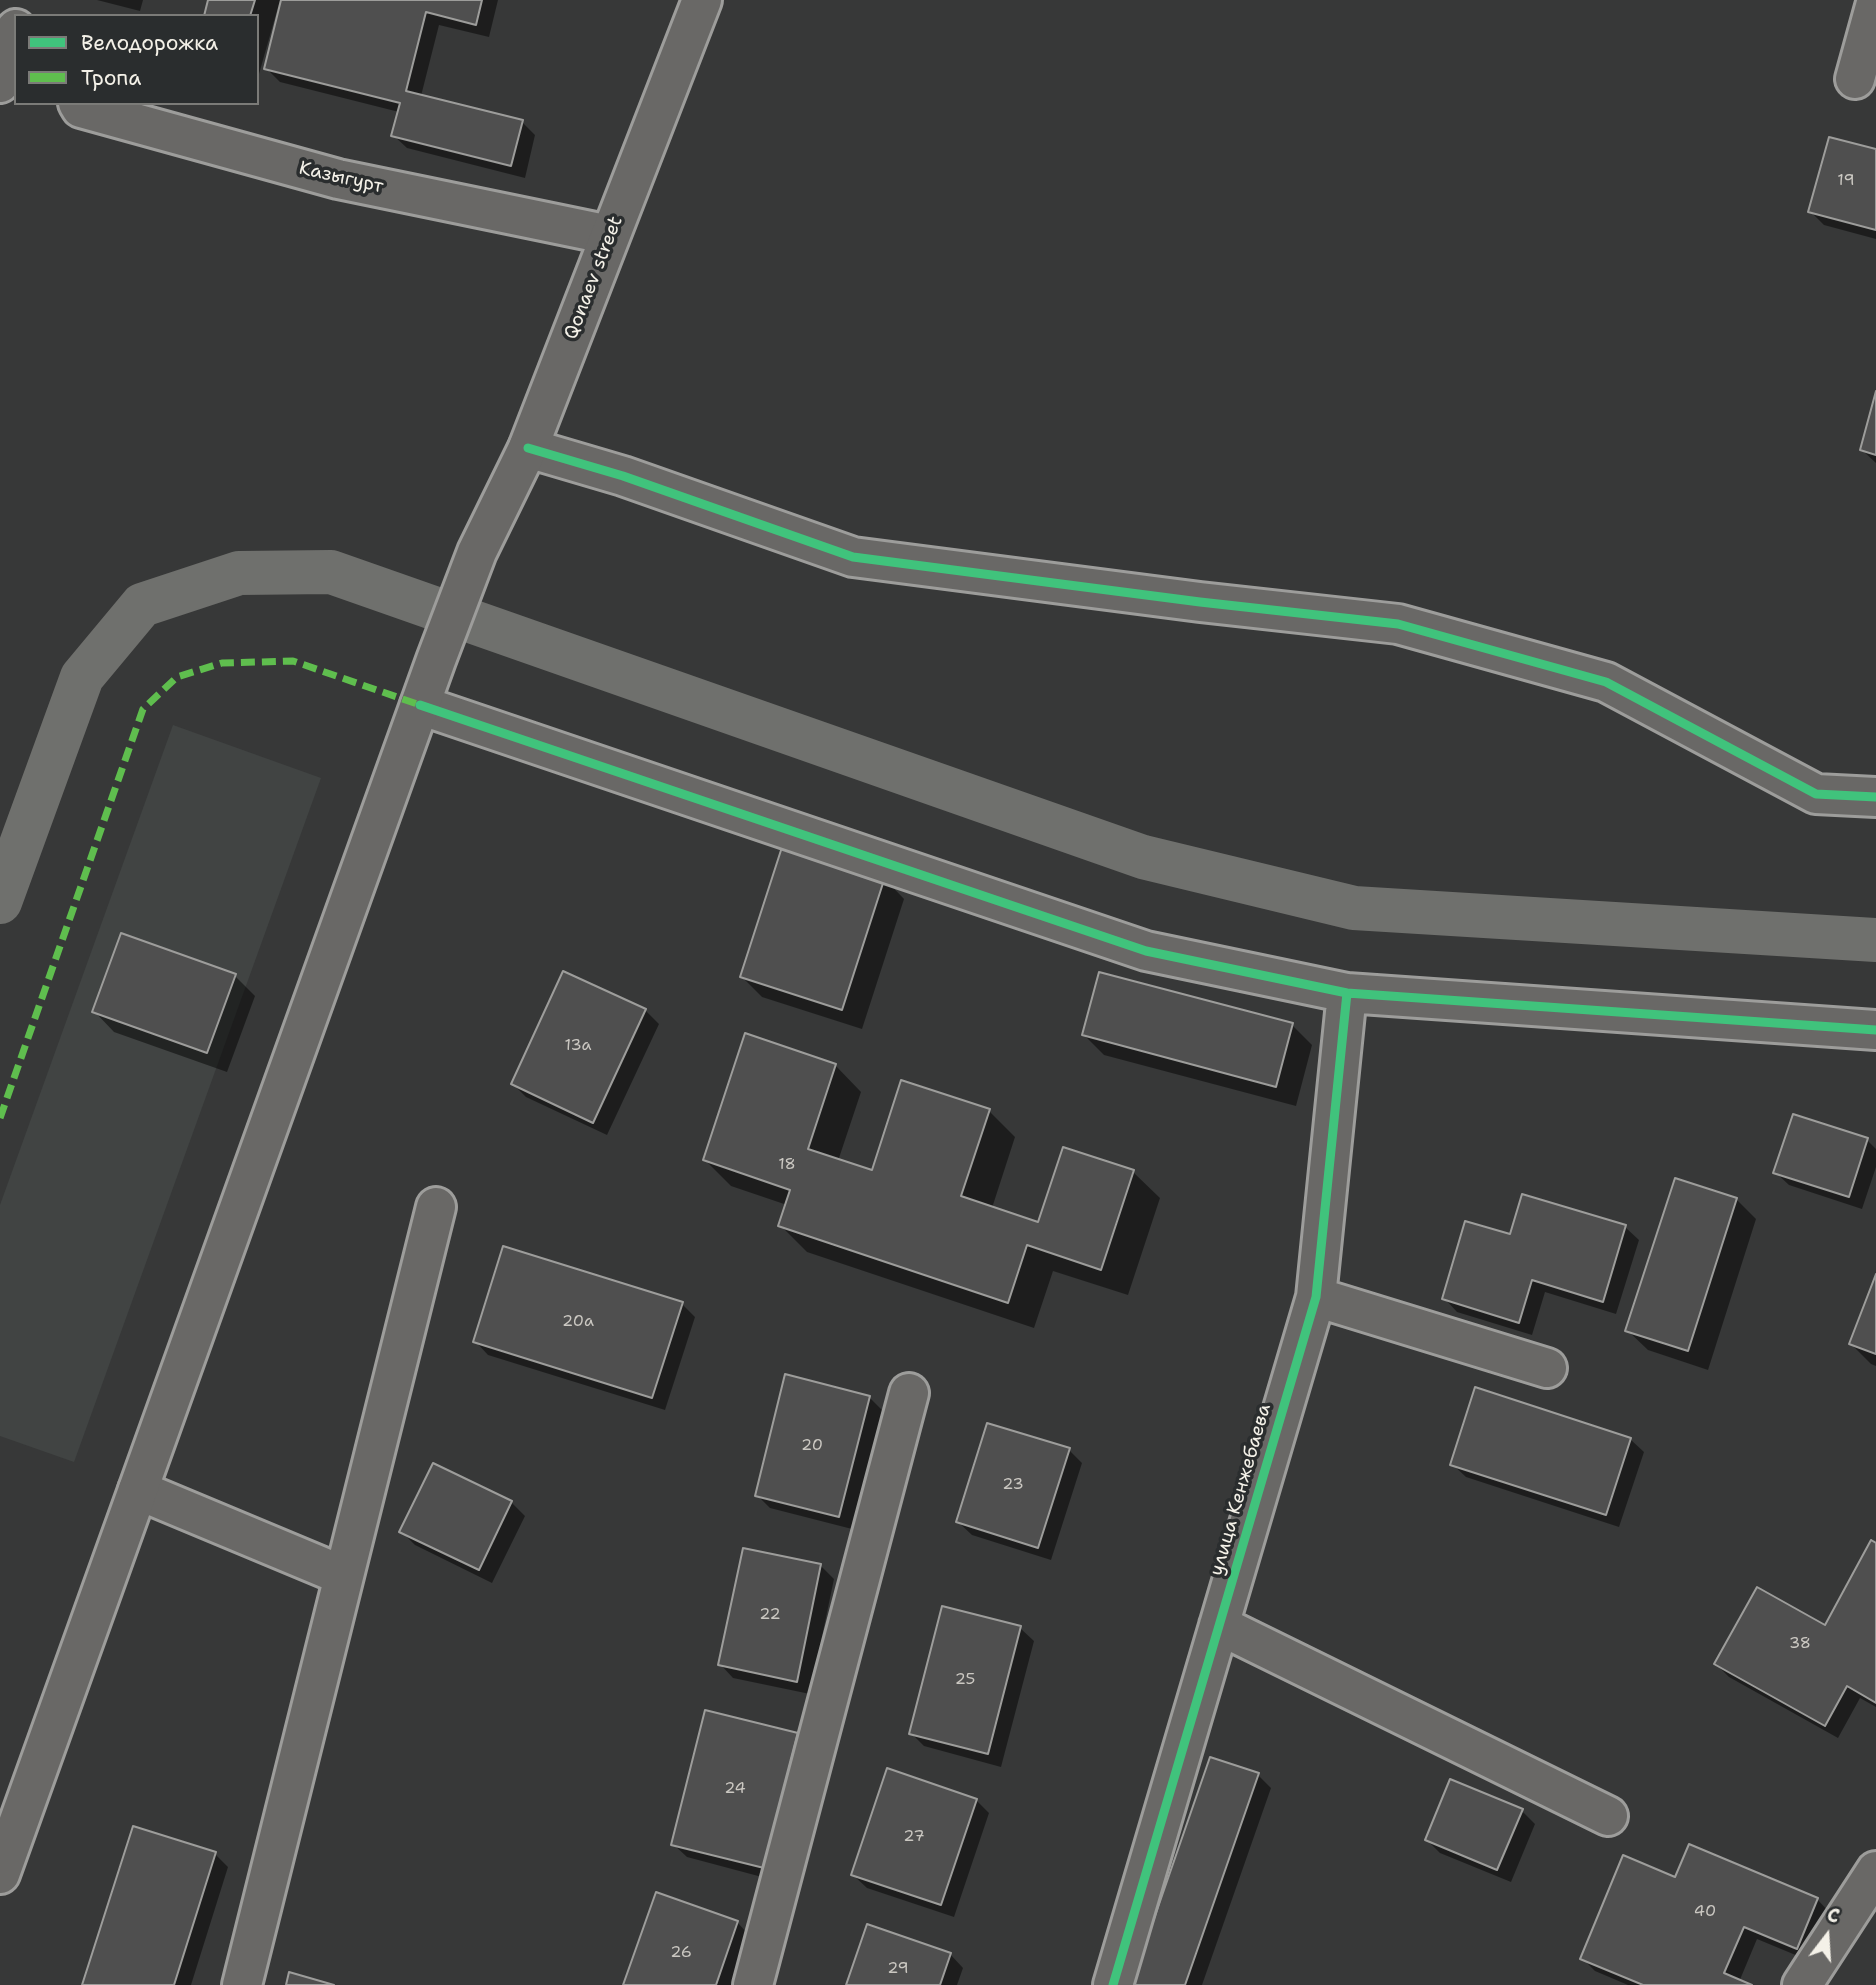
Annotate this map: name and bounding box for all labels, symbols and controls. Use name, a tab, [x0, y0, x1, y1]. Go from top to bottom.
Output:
legend	[14, 14, 259, 105]
text: Велодорожка	[81, 29, 218, 57]
text: Тропа	[81, 64, 141, 92]
street label: Казыгурт	[297, 157, 385, 199]
house number: 19	[1837, 171, 1855, 191]
street label: Qonaev street	[560, 213, 628, 343]
house number: 13а	[564, 1036, 592, 1056]
house number: 18	[778, 1155, 796, 1175]
house number: 20а	[562, 1312, 594, 1332]
street label: улица Кенжебаева	[1206, 1401, 1276, 1579]
house number: 20	[801, 1436, 823, 1456]
house number: 23	[1002, 1475, 1024, 1495]
house number: 22	[759, 1605, 781, 1625]
house number: 38	[1789, 1634, 1811, 1654]
house number: 25	[955, 1670, 975, 1690]
house number: 24	[724, 1779, 746, 1799]
house number: 27	[903, 1827, 925, 1847]
north arrow	[1792, 1901, 1862, 1971]
house number: 40	[1694, 1902, 1716, 1922]
text: С	[1824, 1902, 1843, 1929]
house number: 26	[670, 1943, 692, 1963]
house number: 29	[887, 1959, 909, 1979]

